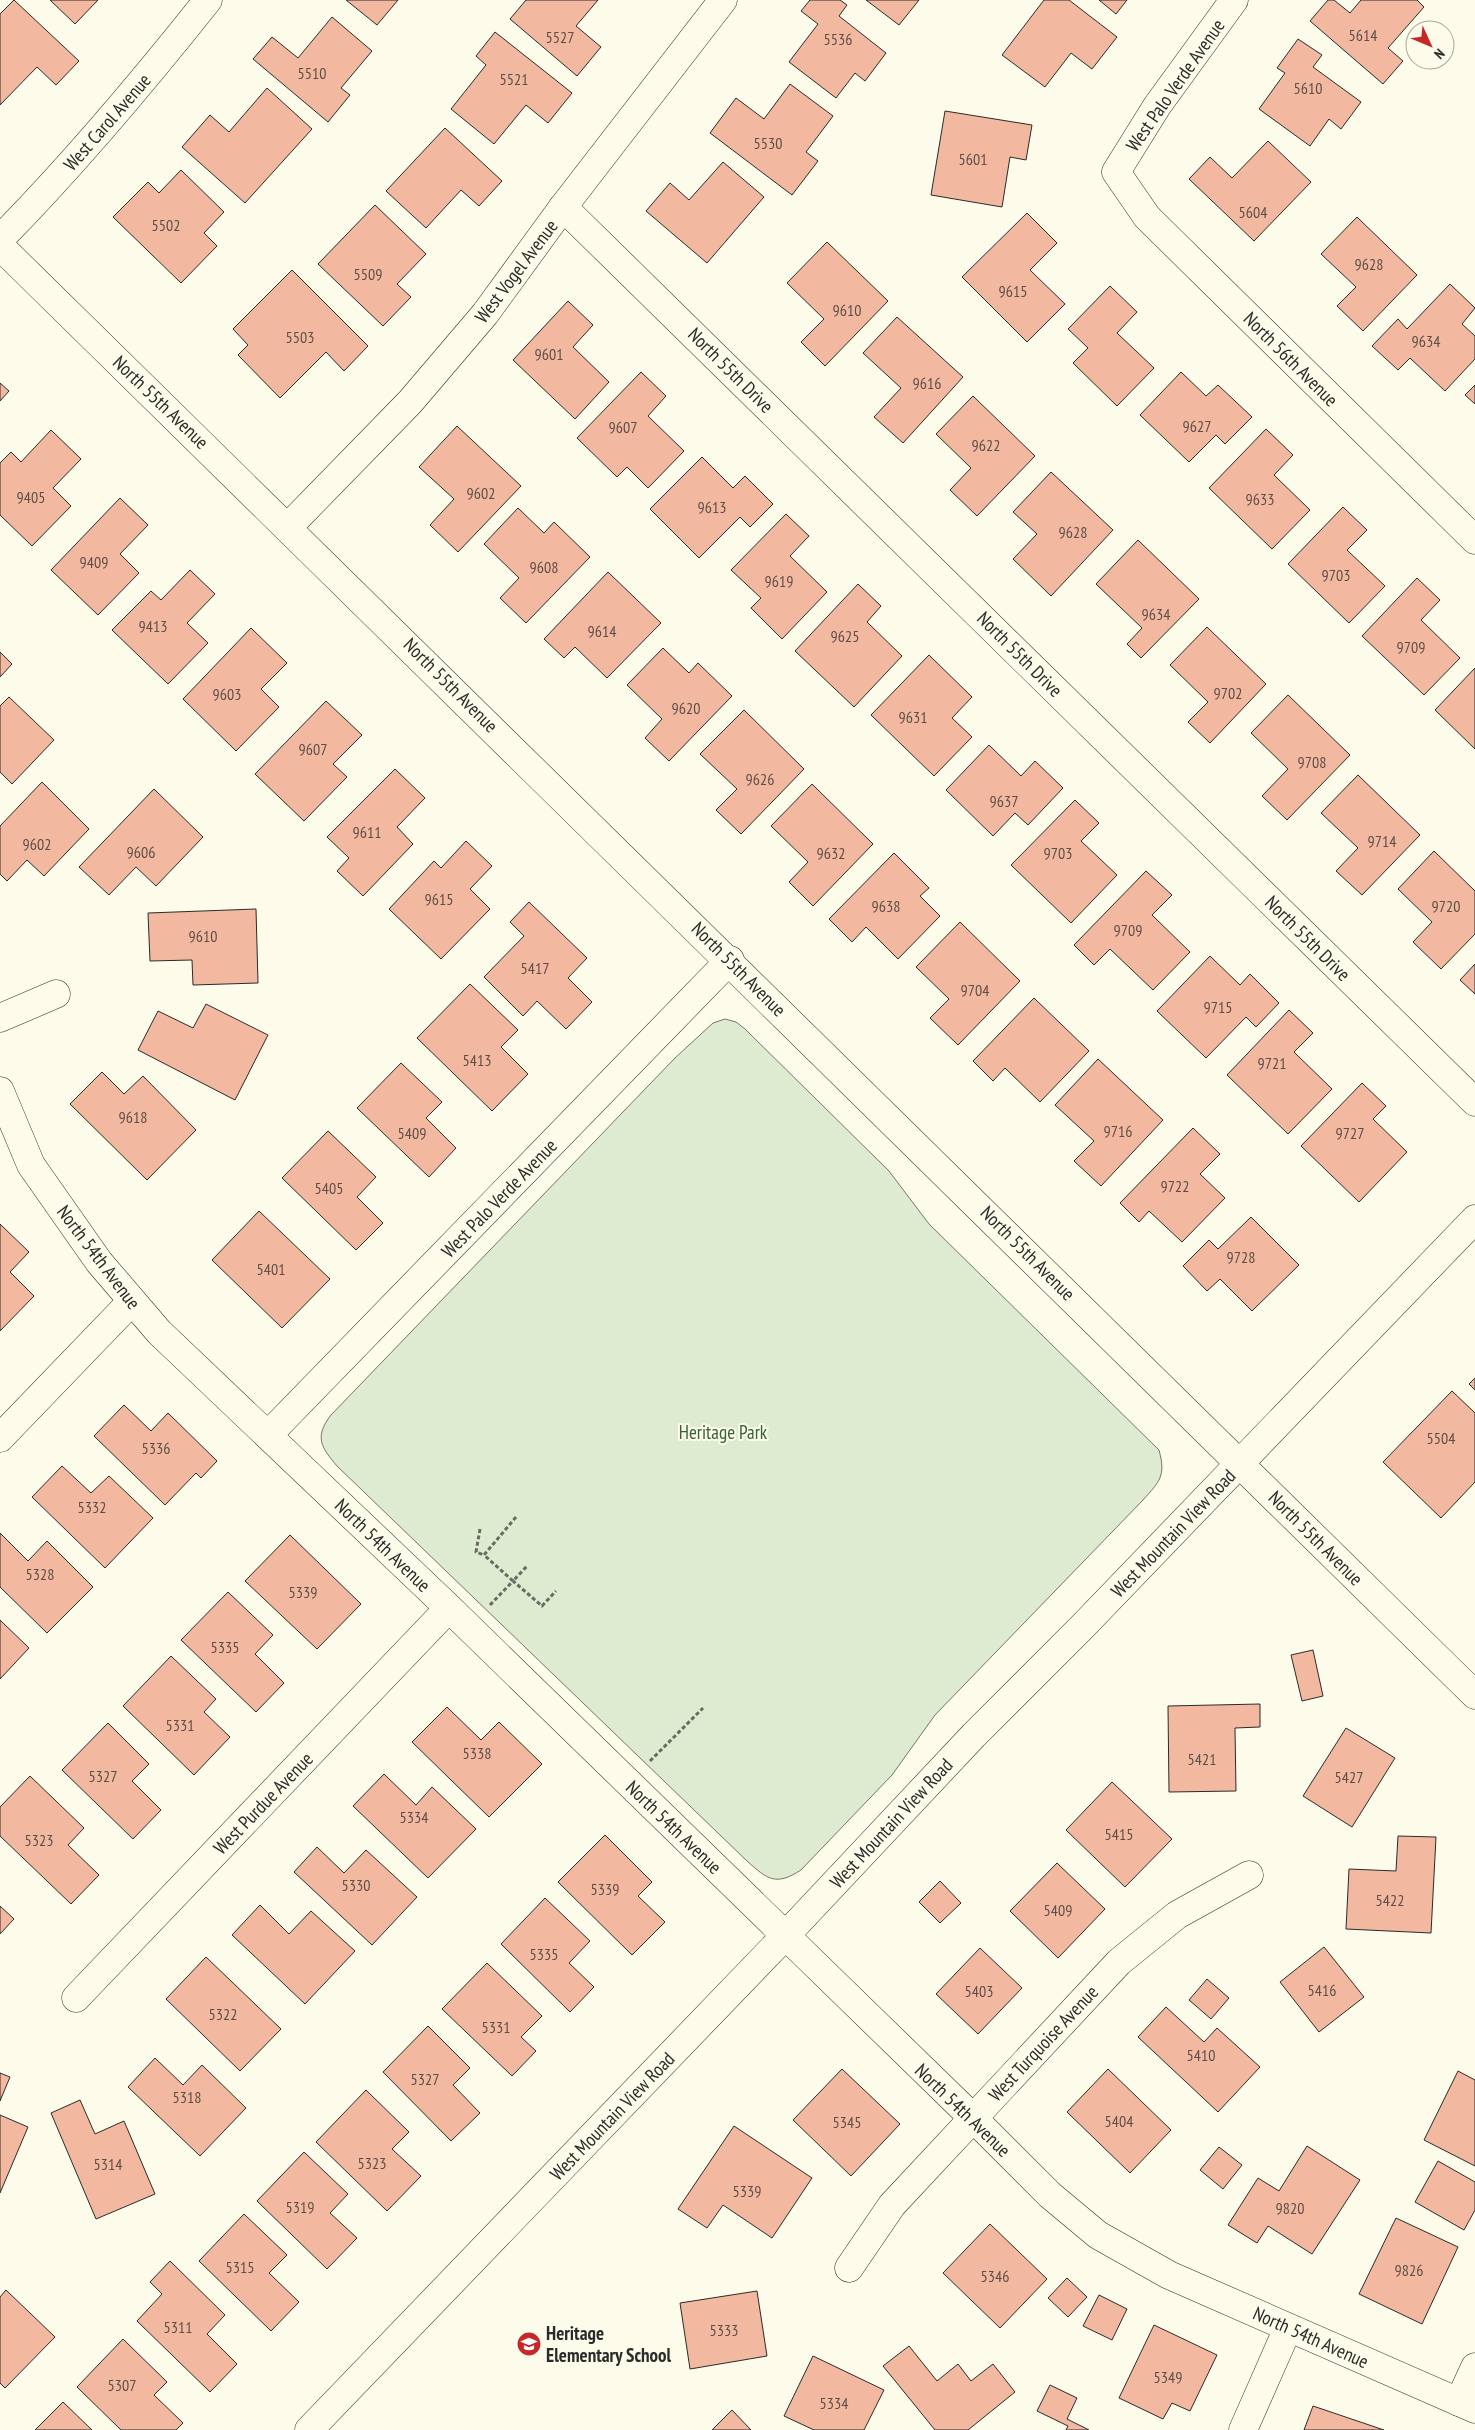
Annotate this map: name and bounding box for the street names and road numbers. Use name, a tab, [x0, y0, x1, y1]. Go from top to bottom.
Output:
street label: West Palo Verde Avenue	[1120, 14, 1230, 156]
street label: West Carol Avenue	[58, 68, 156, 176]
street label: West Vogel Avenue	[469, 214, 563, 327]
street label: North 56th Avenue	[1239, 307, 1343, 411]
street label: North 55th Drive	[683, 322, 779, 418]
street label: North 55th Avenue	[108, 350, 214, 454]
street label: North 55th Drive	[972, 606, 1068, 702]
street label: North 55th Avenue	[399, 633, 503, 737]
street label: North 55th Drive	[1260, 890, 1356, 986]
street label: North 55th Avenue	[687, 917, 791, 1021]
street label: West Palo Verde Avenue	[436, 1133, 562, 1262]
street label: North 54th Avenue	[52, 1200, 146, 1314]
street label: North 55th Avenue	[976, 1201, 1080, 1305]
street label: West Mountain View Road	[1106, 1464, 1240, 1602]
street label: North 55th Avenue	[1264, 1486, 1368, 1590]
street label: North 54th Avenue	[330, 1493, 436, 1597]
street label: West Purdue Avenue	[208, 1747, 318, 1859]
street label: West Mountain View Road	[824, 1753, 958, 1893]
street label: North 54th Avenue	[621, 1775, 727, 1879]
street label: West Turquoise Avenue	[983, 1980, 1103, 2106]
street label: West Mountain View Road	[545, 2047, 679, 2185]
street label: North 54th Avenue	[910, 2058, 1016, 2162]
street label: North 54th Avenue	[1249, 2301, 1373, 2373]

